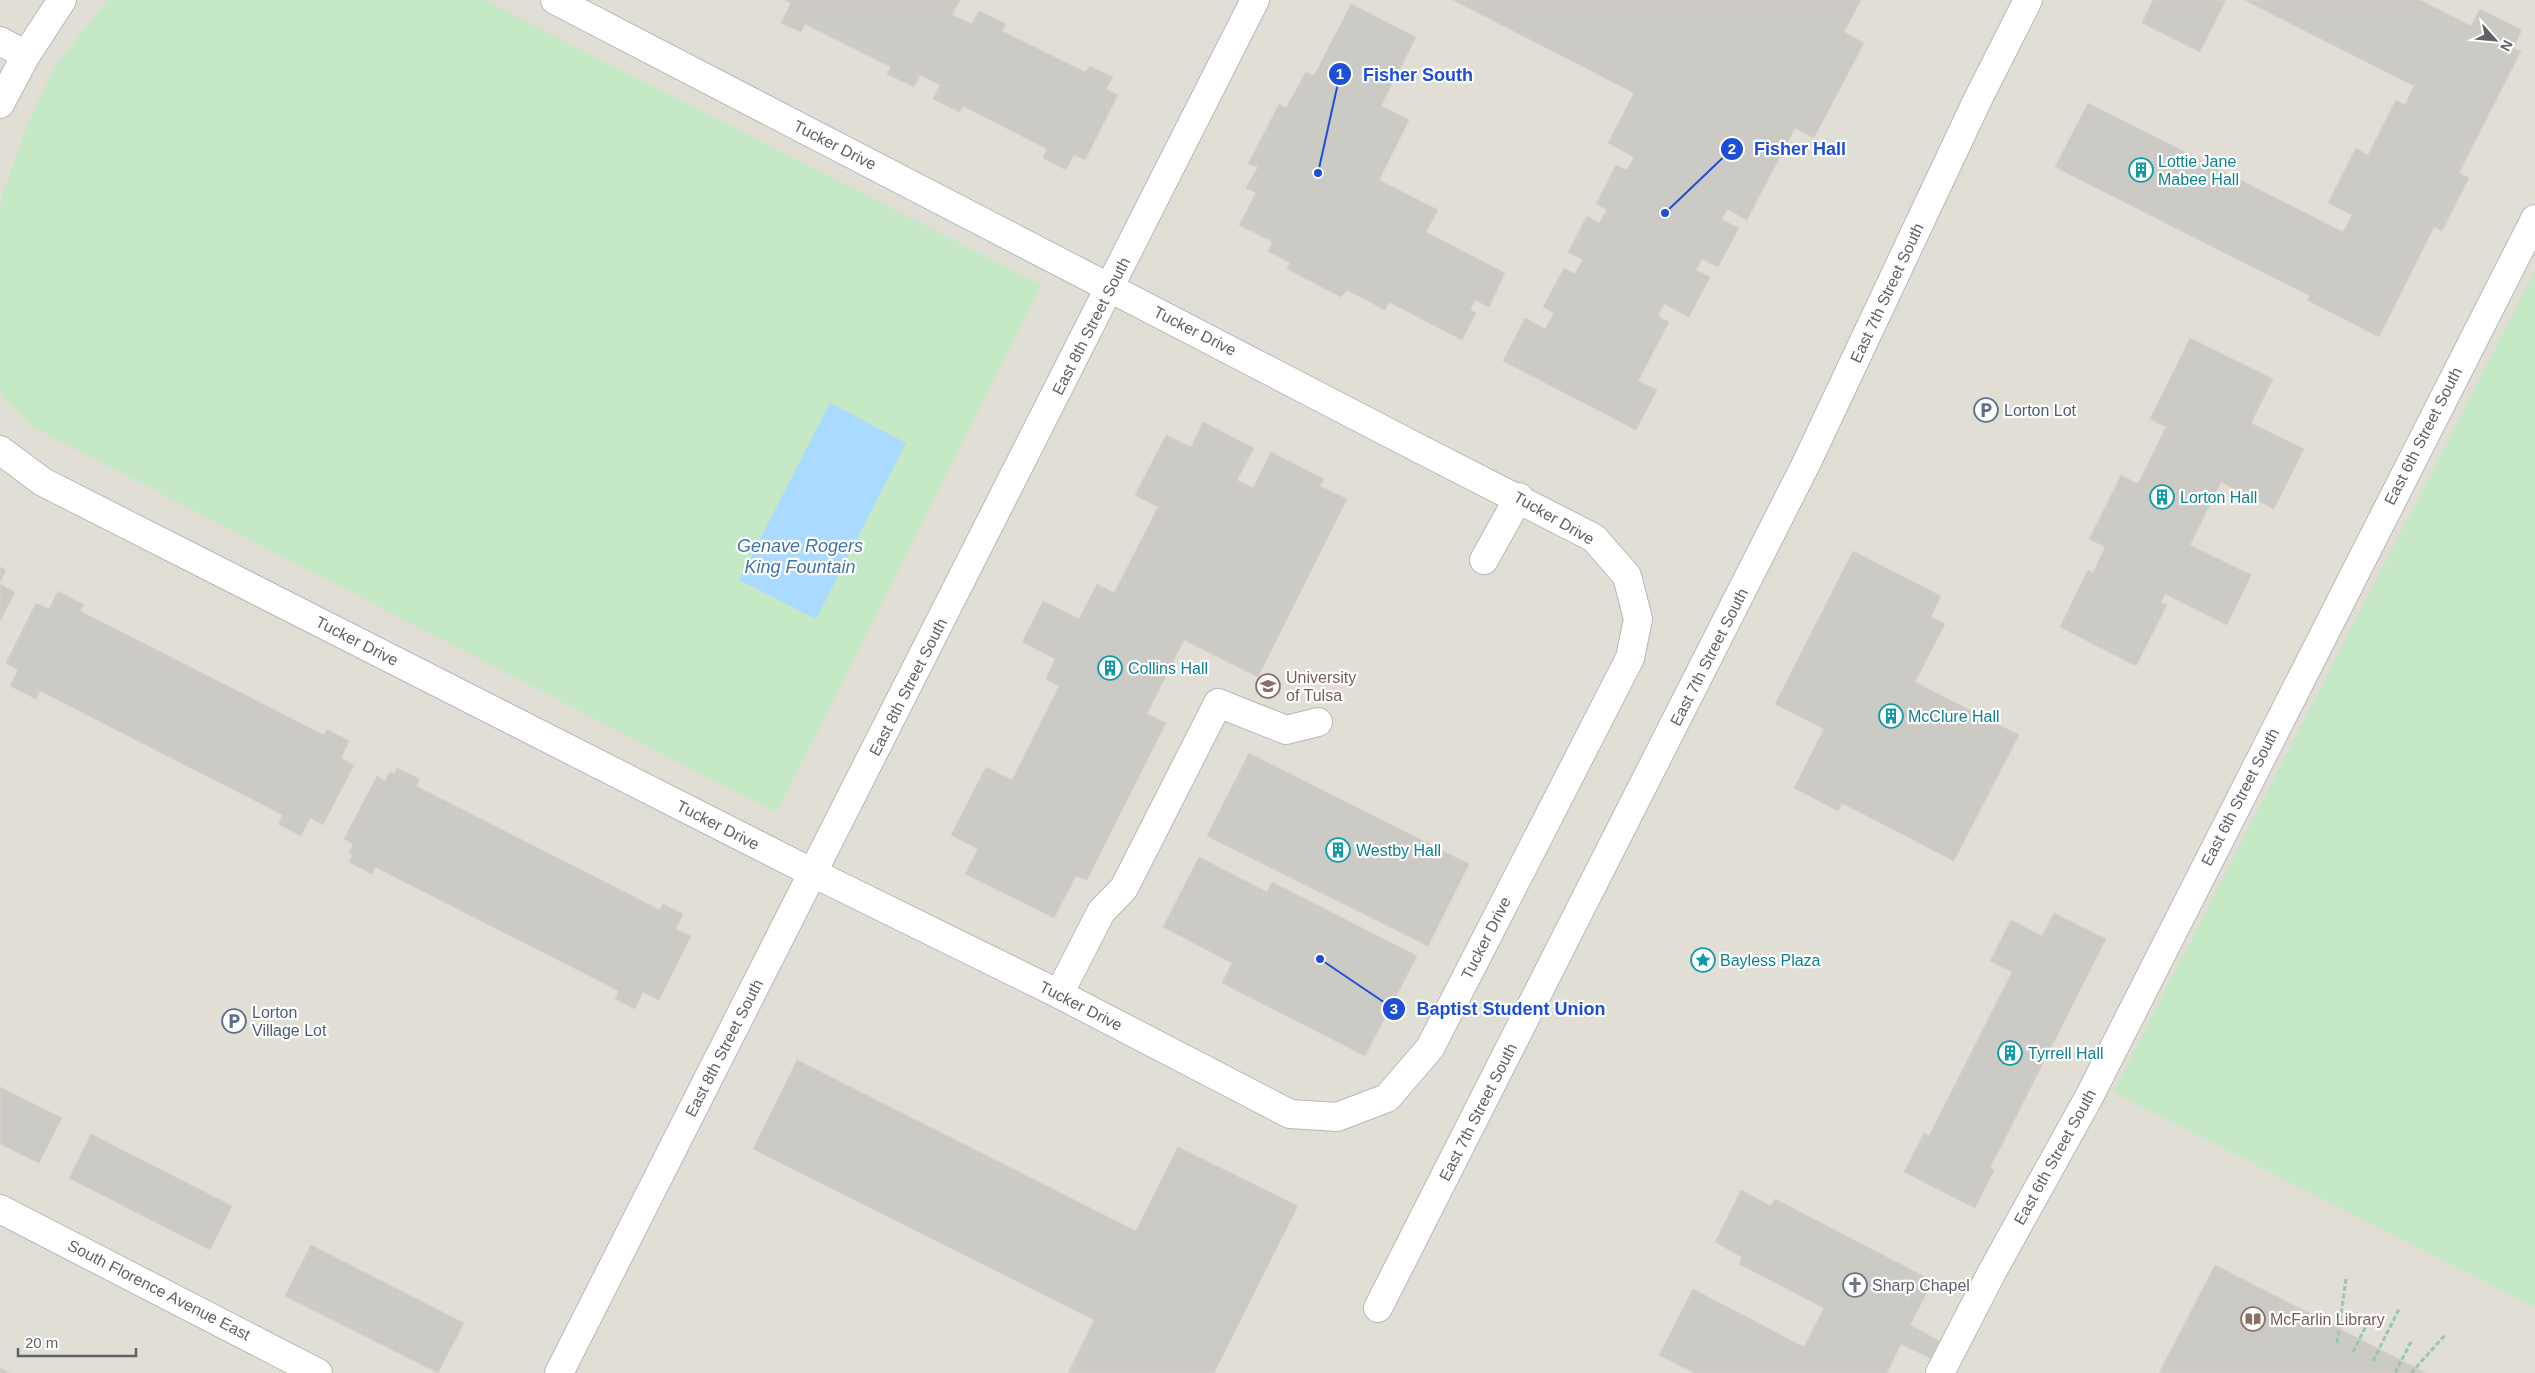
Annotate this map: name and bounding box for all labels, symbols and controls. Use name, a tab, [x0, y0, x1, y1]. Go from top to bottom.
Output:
north arrow	[2470, 15, 2520, 65]
text: N	[2497, 38, 2516, 54]
callout: Fisher South	[1328, 58, 1483, 91]
text: 1	[1336, 65, 1344, 82]
text: Fisher South	[1363, 65, 1473, 85]
street label: Tucker Drive	[791, 117, 879, 173]
callout: Fisher Hall	[1719, 132, 1856, 165]
text: Fisher Hall	[1754, 139, 1846, 159]
text: 2	[1728, 140, 1736, 157]
place label: Lottie Jane Mabee Hall	[2158, 153, 2239, 188]
building icon: Lottie Jane Mabee Hall	[2128, 157, 2154, 183]
street label: East 7th Street South	[1847, 220, 1927, 366]
street label: East 8th Street South	[1049, 254, 1133, 398]
street label: Tucker Drive	[1151, 303, 1239, 359]
street label: East 6th Street South	[2381, 364, 2465, 508]
parking icon: Lorton Lot	[1973, 397, 1999, 423]
place label: Lorton Lot	[2004, 402, 2077, 419]
building icon: Lorton Hall	[2149, 484, 2175, 510]
street label: Tucker Drive	[1511, 488, 1597, 548]
place label: Lorton Hall	[2180, 489, 2257, 506]
water label: Genave Rogers King Fountain	[737, 536, 863, 577]
street label: East 7th Street South	[1667, 585, 1751, 729]
street label: Tucker Drive	[313, 613, 401, 669]
street label: East 8th Street South	[866, 615, 950, 759]
building icon: Collins Hall	[1097, 655, 1123, 681]
place label: Collins Hall	[1128, 660, 1208, 677]
place label: University of Tulsa	[1286, 669, 1356, 704]
school or university icon: University of Tulsa	[1255, 673, 1281, 699]
building icon: McClure Hall	[1878, 703, 1904, 729]
place label: McClure Hall	[1908, 708, 2000, 725]
street label: East 6th Street South	[2198, 725, 2282, 869]
street label: Tucker Drive	[674, 797, 762, 853]
building icon: Westby Hall	[1325, 837, 1351, 863]
place label: Westby Hall	[1356, 842, 1441, 859]
street label: Tucker Drive	[1458, 894, 1514, 982]
place icon: Bayless Plaza	[1690, 947, 1716, 973]
place label: Bayless Plaza	[1720, 952, 1821, 969]
street label: East 8th Street South	[682, 976, 766, 1120]
street label: Tucker Drive	[1037, 978, 1125, 1034]
callout: Baptist Student Union	[1382, 993, 1616, 1026]
text: Baptist Student Union	[1417, 999, 1605, 1019]
text: 3	[1390, 1000, 1398, 1017]
place label: Lorton Village Lot	[252, 1004, 327, 1039]
parking icon: Lorton Village Lot	[221, 1008, 247, 1034]
street label: East 7th Street South	[1436, 1040, 1520, 1184]
building icon: Tyrrell Hall	[1997, 1040, 2023, 1066]
place label: Tyrrell Hall	[2028, 1045, 2104, 1062]
street label: East 6th Street South	[2011, 1086, 2099, 1228]
street label: South Florence Avenue East	[65, 1236, 254, 1344]
church icon: Sharp Chapel	[1842, 1272, 1868, 1298]
place label: Sharp Chapel	[1872, 1277, 1970, 1294]
library icon: McFarlin Library	[2240, 1306, 2266, 1332]
place label: McFarlin Library	[2270, 1311, 2385, 1328]
scale bar	[18, 1326, 135, 1358]
text: 20 m	[25, 1334, 58, 1351]

